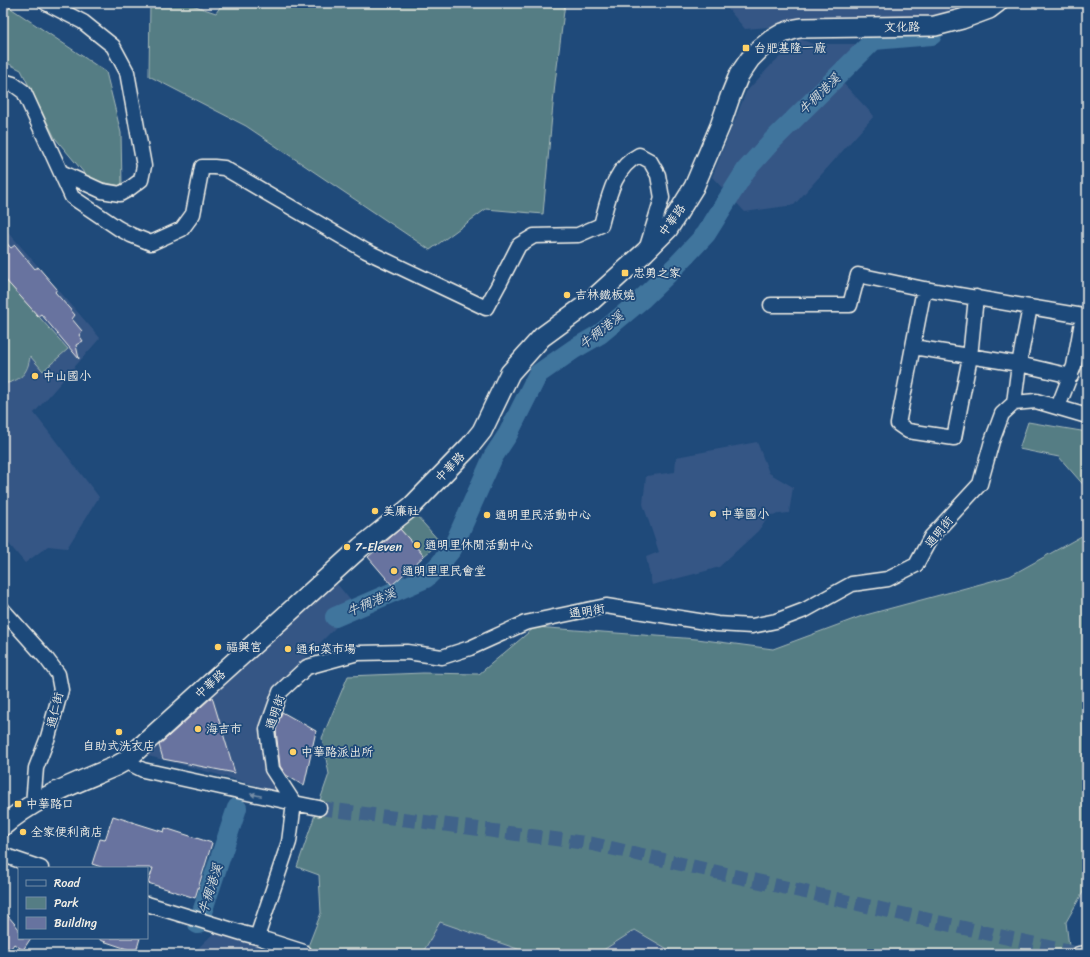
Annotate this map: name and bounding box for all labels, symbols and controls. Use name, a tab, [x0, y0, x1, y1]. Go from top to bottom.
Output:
street label: 文化路	[884, 16, 920, 38]
place label: 台肥基隆一廠	[754, 37, 826, 59]
marker: 台肥基隆一廠	[741, 43, 751, 53]
water label: 牛稠港溪	[792, 67, 846, 120]
street label: 中華路	[653, 199, 691, 241]
place label: 忠勇之家	[633, 262, 681, 284]
marker: 忠勇之家	[620, 268, 630, 278]
place label: 吉林鐵板燒	[575, 284, 635, 306]
marker: 吉林鐵板燒	[562, 290, 572, 300]
water label: 牛稠港溪	[573, 304, 629, 355]
place label: 中山國小	[43, 365, 91, 387]
marker: 中山國小	[30, 371, 40, 381]
street label: 中華路	[430, 446, 470, 488]
place label: 美廉社	[383, 500, 419, 522]
place label: 中華國小	[721, 503, 769, 525]
place label: 通明里民活動中心	[495, 504, 591, 526]
marker: 美廉社	[370, 506, 380, 516]
marker: 中華國小	[708, 509, 718, 519]
marker: 通明里民活動中心	[482, 510, 492, 520]
street label: 通明街	[919, 511, 959, 553]
place label: 通明里休閒活動中心	[425, 534, 533, 556]
place label: 7-Eleven	[355, 536, 402, 558]
marker: 通明里休閒活動中心	[412, 540, 422, 550]
marker: 7-Eleven	[342, 542, 352, 552]
place label: 通明里里民會堂	[402, 560, 486, 582]
marker: 通明里里民會堂	[389, 566, 399, 576]
water label: 牛稠港溪	[343, 581, 400, 623]
street label: 通明街	[567, 597, 607, 625]
place label: 福興宮	[226, 636, 262, 658]
place label: 通和菜市場	[296, 638, 356, 660]
marker: 福興宮	[213, 642, 223, 652]
marker: 通和菜市場	[283, 644, 293, 654]
street label: 中華路	[189, 664, 231, 704]
street label: 通仁街	[40, 690, 70, 730]
street label: 通明街	[259, 691, 291, 733]
place label: 海吉市	[206, 718, 242, 740]
marker: 海吉市	[193, 724, 203, 734]
marker: 自助式洗衣店	[114, 727, 124, 737]
place label: 自助式洗衣店	[83, 735, 155, 757]
place label: 中華路派出所	[301, 741, 374, 763]
marker: 中華路派出所	[288, 747, 298, 757]
one-way arrow	[249, 791, 262, 797]
place label: 中華路口	[26, 793, 74, 815]
marker: 中華路口	[13, 799, 23, 809]
place label: 全家便利商店	[31, 821, 103, 843]
marker: 全家便利商店	[18, 827, 28, 837]
water label: 牛稠港溪	[191, 860, 229, 917]
legend	[18, 867, 148, 939]
text: Road	[54, 872, 81, 894]
text: Park	[54, 892, 79, 914]
text: Building	[54, 912, 97, 934]

